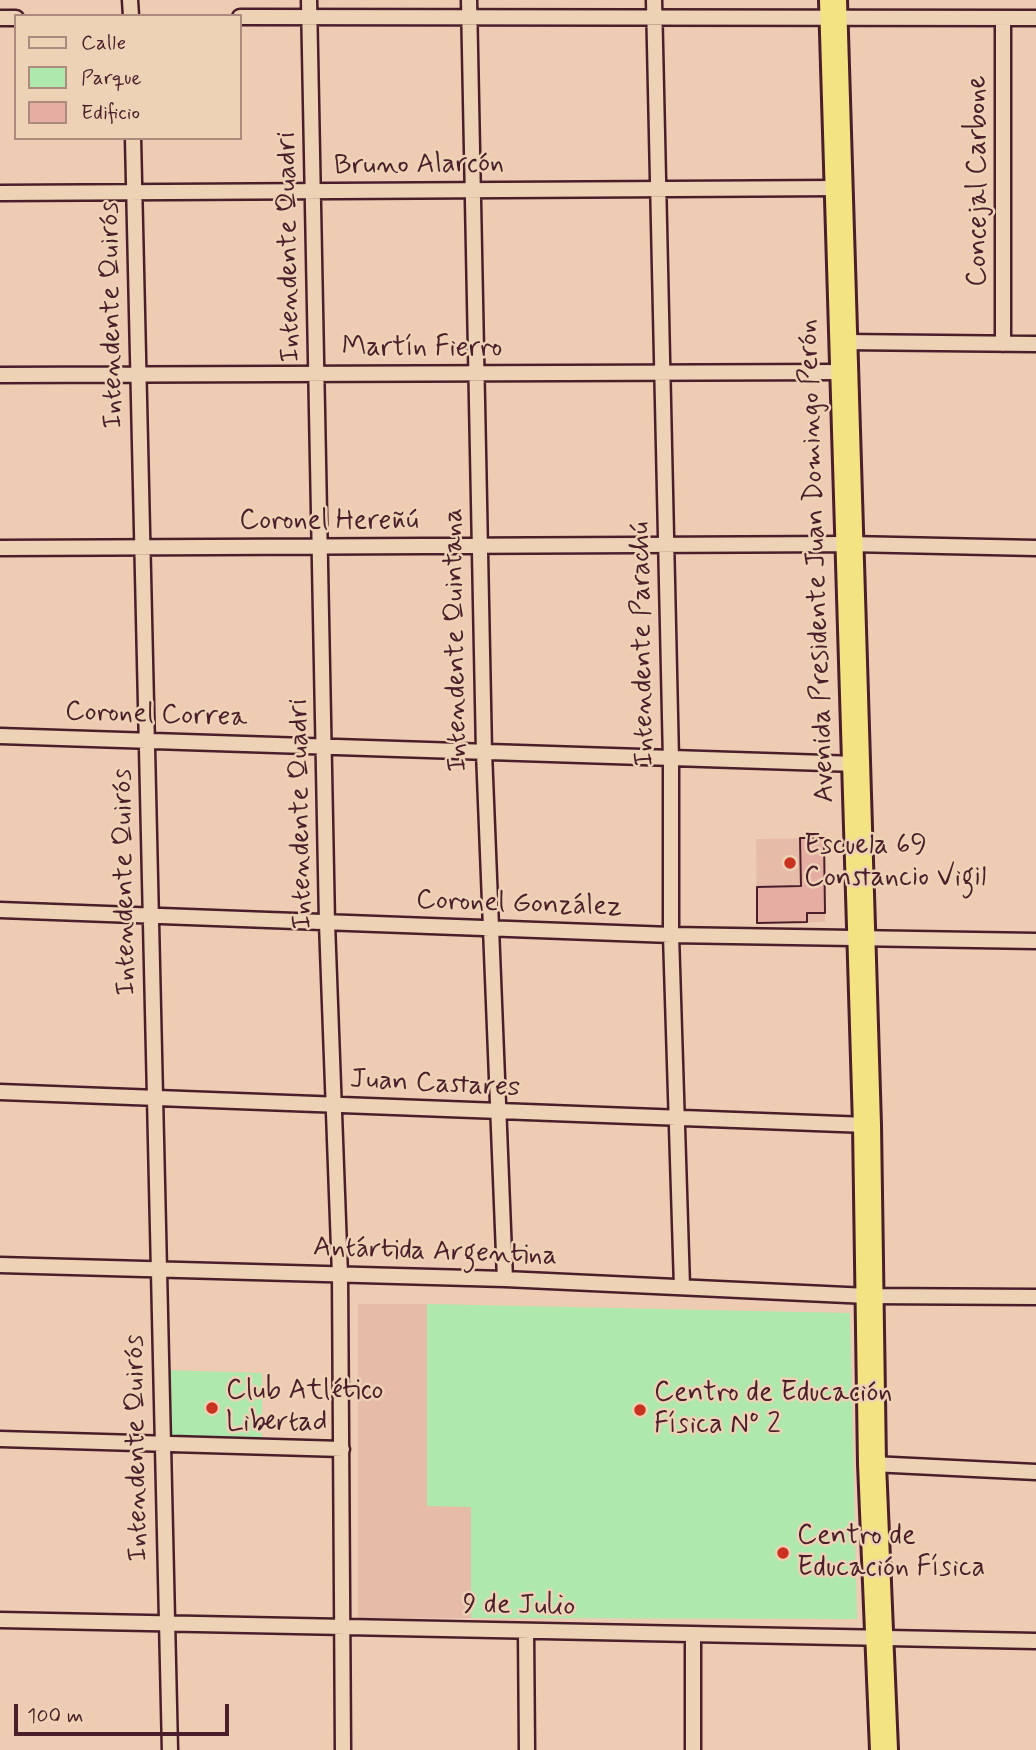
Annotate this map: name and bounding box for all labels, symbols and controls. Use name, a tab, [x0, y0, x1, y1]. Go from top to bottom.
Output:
legend	[14, 14, 242, 140]
text: Calle	[81, 29, 126, 57]
text: Parque	[81, 64, 141, 92]
street label: Concejal Carbone	[962, 75, 996, 287]
text: Edificio	[81, 99, 140, 127]
street label: Intendente Quadri	[271, 131, 309, 363]
street label: Bruno Alarcón	[334, 148, 504, 184]
street label: Intendente Quirós	[94, 201, 132, 429]
street label: Avenida Presidente Juan Domingo Perón	[793, 319, 843, 803]
street label: Martín Fierro	[342, 332, 502, 366]
street label: Coronel Hereñú	[239, 505, 419, 539]
street label: Intendente Quintana	[438, 508, 476, 772]
street label: Intendente Parachú	[625, 521, 663, 767]
street label: Coronel Correa	[64, 696, 248, 736]
street label: Intendente Quadri	[283, 698, 321, 930]
street label: Intendente Quirós	[107, 768, 145, 996]
place label: Escuela 69 Constancio Vigil	[804, 830, 986, 896]
marker: Escuela 69 Constancio Vigil	[782, 855, 798, 871]
street label: Coronel González	[415, 885, 623, 925]
street label: Juan Castares	[349, 1064, 521, 1106]
street label: Antártida Argentina	[312, 1232, 558, 1274]
street label: Intendente Quirós	[119, 1334, 157, 1562]
place label: Club Atlético Libertad	[226, 1375, 383, 1441]
place label: Centro de Educación Física Nº 2	[654, 1377, 892, 1443]
marker: Club Atlético Libertad	[204, 1400, 220, 1416]
marker: Centro de Educación Física Nº 2	[632, 1402, 648, 1418]
place label: Centro de Educación Física	[797, 1520, 985, 1586]
marker: Centro de Educación Física	[775, 1545, 791, 1561]
street label: 9 de Julio	[462, 1589, 576, 1625]
scale bar	[18, 1690, 233, 1734]
text: 100 m	[27, 1702, 83, 1730]

